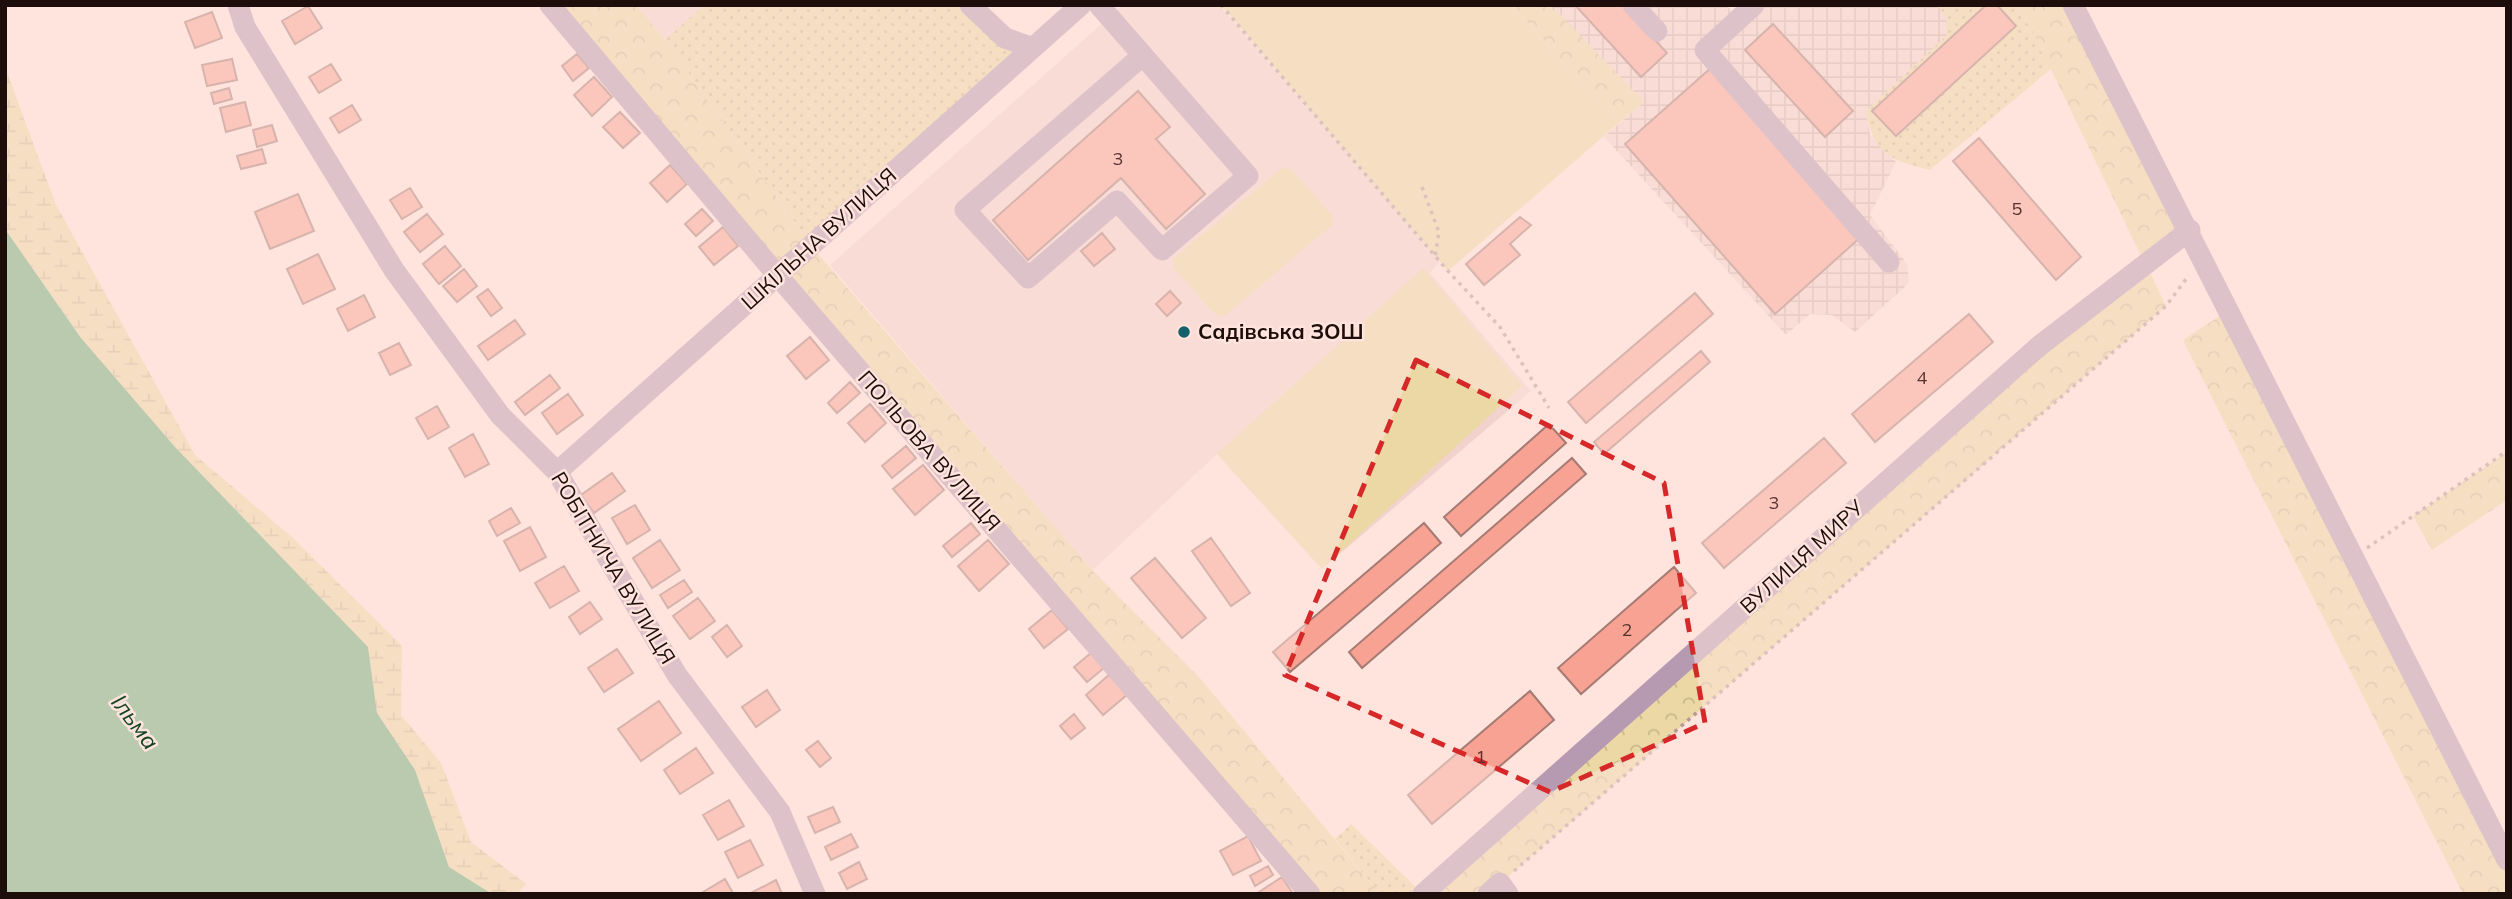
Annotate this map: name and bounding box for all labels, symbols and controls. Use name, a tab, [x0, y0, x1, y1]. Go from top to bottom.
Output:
house number: 3	[1113, 147, 1123, 170]
street label: ШКІЛЬНА ВУЛИЦЯ	[735, 162, 901, 315]
house number: 5	[2012, 197, 2023, 220]
place label: Садівська ЗОШ	[1198, 318, 1364, 344]
marker: Садівська ЗОШ	[1176, 324, 1192, 340]
street label: ПОЛЬОВА ВУЛИЦЯ	[853, 365, 1007, 536]
house number: 4	[1917, 366, 1928, 389]
street label: РОБІТНИЧА ВУЛИЦЯ	[546, 467, 682, 668]
house number: 3	[1769, 491, 1779, 514]
street label: ВУЛИЦЯ МИРУ	[1734, 494, 1869, 619]
house number: 2	[1622, 618, 1632, 641]
water label: Ільма	[105, 688, 166, 755]
house number: 1	[1476, 745, 1486, 768]

